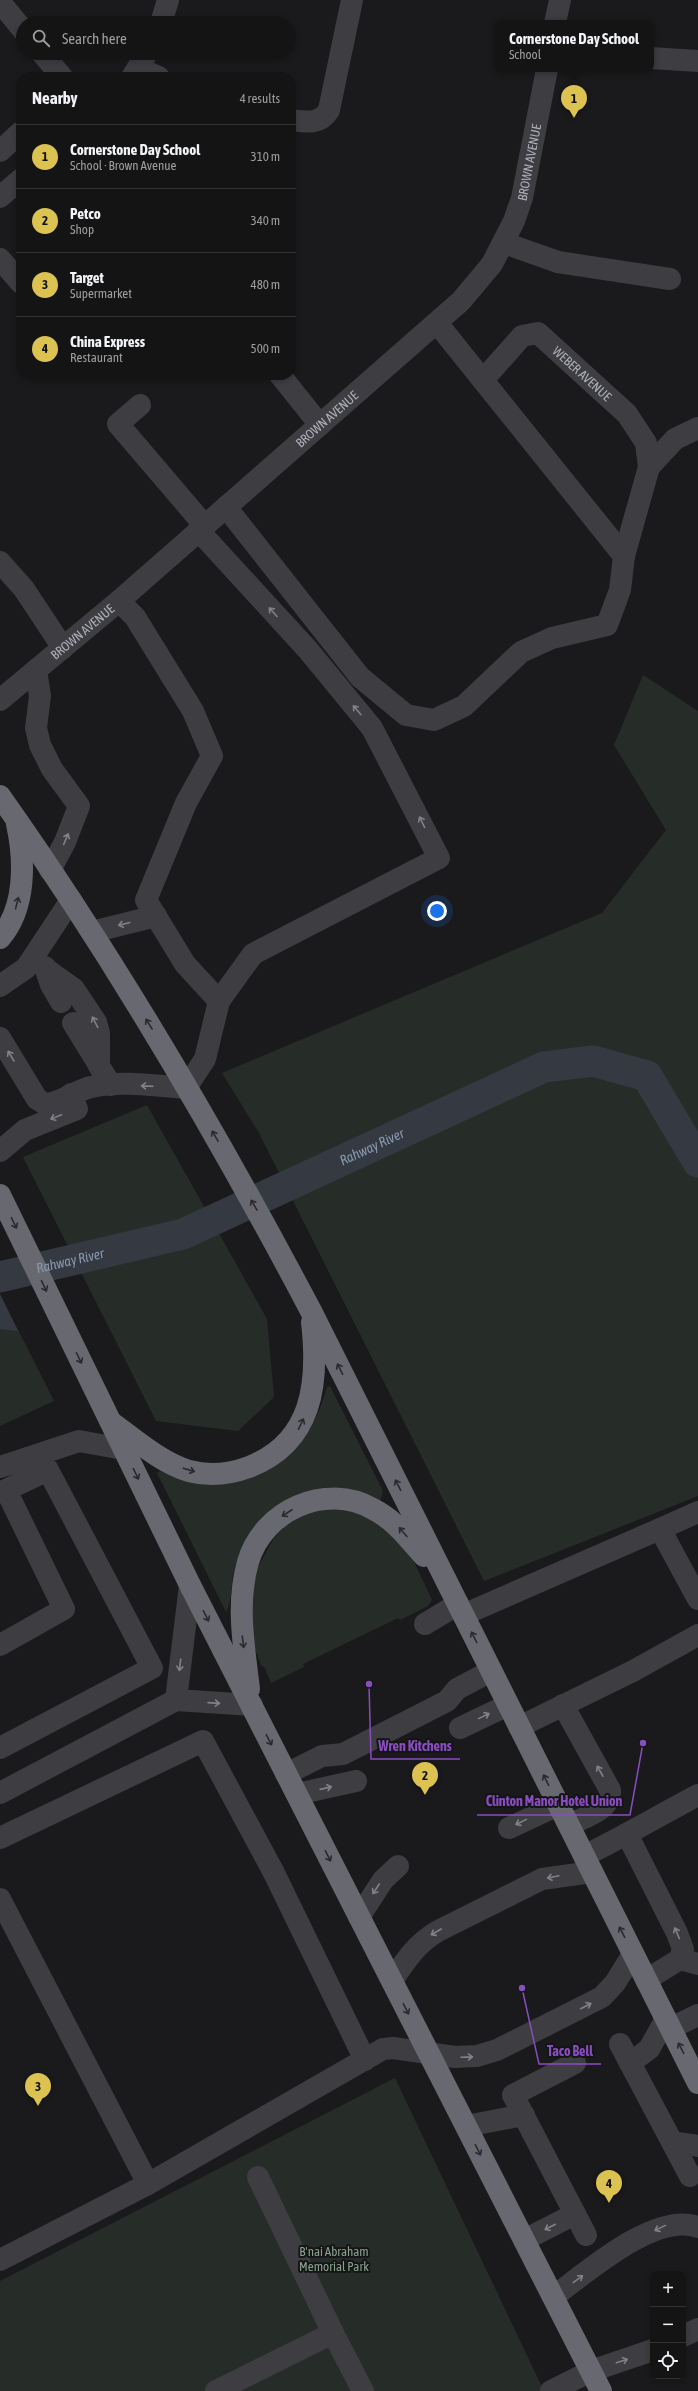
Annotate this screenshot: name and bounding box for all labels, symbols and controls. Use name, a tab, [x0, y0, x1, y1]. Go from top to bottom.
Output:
search box	[16, 16, 296, 60]
popup	[494, 20, 654, 72]
icon: search	[30, 27, 52, 49]
text: Search here	[62, 30, 127, 47]
text: Cornerstone Day School	[509, 30, 639, 47]
text: School	[509, 47, 541, 62]
pin: 1	[561, 85, 587, 118]
text: Nearby	[32, 88, 78, 108]
text: 4 results	[240, 91, 280, 106]
street label: BROWN AVENUE	[514, 122, 544, 202]
text: Cornerstone Day School	[70, 141, 200, 158]
text: 1	[42, 149, 48, 164]
text: 310 m	[251, 149, 280, 164]
text: School · Brown Avenue	[70, 158, 176, 173]
text: Petco	[70, 205, 101, 222]
text: 2	[42, 213, 48, 228]
text: 340 m	[251, 213, 280, 228]
text: Shop	[70, 222, 94, 237]
text: Target	[70, 269, 104, 286]
text: 3	[42, 277, 48, 292]
text: 480 m	[251, 277, 280, 292]
text: Supermarket	[70, 286, 132, 301]
text: China Express	[70, 333, 145, 350]
text: 4	[42, 341, 48, 356]
text: 500 m	[251, 341, 280, 356]
street label: WEBER AVENUE	[550, 343, 615, 404]
text: Restaurant	[70, 350, 123, 365]
street label: BROWN AVENUE	[292, 387, 361, 450]
street label: BROWN AVENUE	[48, 601, 117, 662]
one-way arrow	[268, 606, 277, 617]
one-way arrow	[353, 705, 362, 716]
one-way arrow	[418, 817, 425, 829]
one-way arrow	[63, 833, 70, 845]
one-way arrow	[14, 897, 21, 910]
your location	[427, 901, 447, 921]
one-way arrow	[118, 921, 131, 928]
one-way arrow	[91, 1016, 98, 1028]
one-way arrow	[145, 1018, 153, 1030]
one-way arrow	[7, 1051, 15, 1062]
one-way arrow	[141, 1082, 154, 1090]
one-way arrow	[51, 1114, 63, 1122]
water label: Rahway River	[337, 1125, 407, 1168]
one-way arrow	[210, 1130, 218, 1142]
one-way arrow	[249, 1199, 257, 1211]
one-way arrow	[11, 1216, 18, 1228]
water label: Rahway River	[35, 1245, 106, 1276]
one-way arrow	[41, 1280, 48, 1292]
one-way arrow	[75, 1351, 83, 1363]
one-way arrow	[336, 1363, 343, 1375]
one-way arrow	[298, 1418, 305, 1430]
one-way arrow	[183, 1467, 196, 1474]
one-way arrow	[132, 1468, 140, 1480]
one-way arrow	[394, 1480, 401, 1492]
one-way arrow	[281, 1508, 292, 1517]
one-way arrow	[399, 1527, 408, 1537]
one-way arrow	[203, 1610, 210, 1622]
one-way arrow	[469, 1631, 477, 1643]
one-way arrow	[239, 1635, 247, 1648]
one-way arrow	[176, 1658, 184, 1671]
one-way arrow	[207, 1699, 220, 1706]
one-way arrow	[478, 1712, 490, 1720]
callout: Wren Kitchens	[371, 1733, 460, 1759]
one-way arrow	[266, 1734, 273, 1746]
text: Wren Kitchens	[377, 1738, 452, 1754]
pin: 2	[412, 1762, 438, 1795]
one-way arrow	[595, 1765, 603, 1777]
one-way arrow	[542, 1775, 549, 1787]
one-way arrow	[319, 1783, 332, 1791]
callout: Clinton Manor Hotel Union	[477, 1789, 630, 1815]
text: Clinton Manor Hotel Union	[486, 1793, 623, 1809]
one-way arrow	[515, 1819, 527, 1826]
one-way arrow	[325, 1850, 332, 1862]
one-way arrow	[547, 1873, 560, 1881]
one-way arrow	[372, 1884, 381, 1895]
one-way arrow	[618, 1926, 625, 1938]
one-way arrow	[673, 1928, 680, 1940]
one-way arrow	[430, 1929, 442, 1936]
one-way arrow	[579, 2001, 591, 2009]
one-way arrow	[403, 2003, 410, 2015]
callout: Taco Bell	[539, 2038, 601, 2064]
one-way arrow	[676, 2042, 684, 2054]
text: Taco Bell	[547, 2043, 593, 2059]
one-way arrow	[460, 2053, 473, 2060]
pin: 3	[25, 2073, 51, 2106]
one-way arrow	[475, 2144, 482, 2156]
pin: 4	[596, 2170, 622, 2203]
one-way arrow	[544, 2224, 556, 2232]
one-way arrow	[655, 2225, 667, 2232]
park label: B'nai Abraham Memorial Park	[299, 2244, 369, 2274]
map controls	[650, 2271, 686, 2379]
button: +	[650, 2271, 686, 2307]
one-way arrow	[572, 2275, 583, 2283]
button: −	[650, 2307, 686, 2343]
button: locate	[650, 2343, 686, 2379]
one-way arrow	[615, 2357, 628, 2364]

